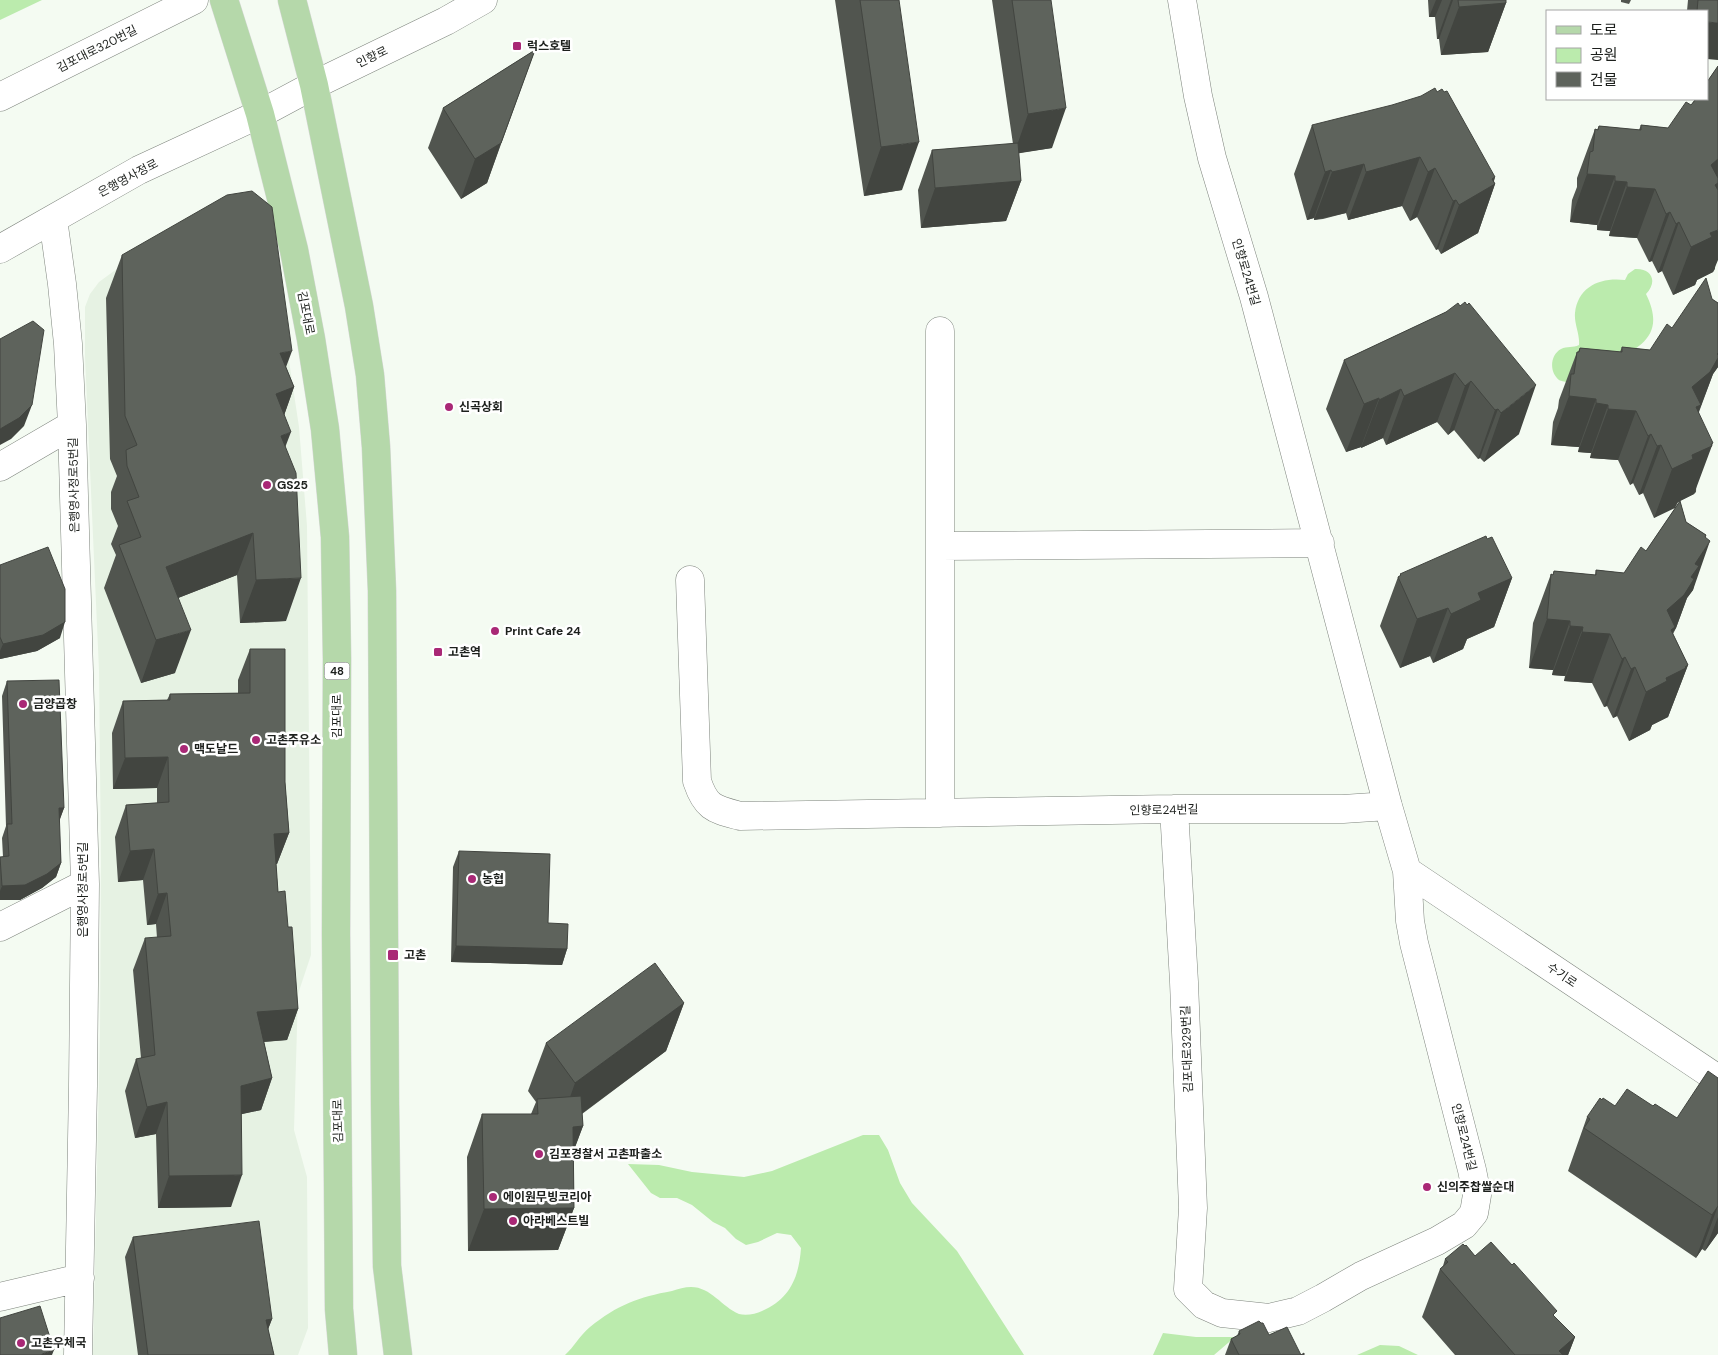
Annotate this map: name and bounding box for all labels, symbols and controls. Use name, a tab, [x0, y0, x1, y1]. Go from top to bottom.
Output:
legend	[1546, 10, 1708, 100]
text: 도로	[1590, 20, 1618, 40]
street label: 김포대로320번길	[54, 22, 140, 76]
place label: 럭스호텔	[527, 38, 571, 54]
marker: 럭스호텔	[511, 40, 523, 52]
street label: 인향로	[354, 43, 390, 71]
text: 공원	[1590, 45, 1618, 65]
text: 건물	[1590, 70, 1618, 90]
street label: 은행영사정로	[95, 155, 161, 201]
street label: 인향로24번길	[1228, 237, 1264, 307]
street label: 김포대로	[294, 290, 318, 336]
place label: 신곡상회	[459, 399, 503, 415]
marker: 신곡상회	[443, 401, 455, 413]
street label: 은행영사정로5번길	[65, 437, 83, 533]
place label: GS25	[277, 477, 308, 493]
marker: GS25	[261, 479, 273, 491]
place label: Print Cafe 24	[505, 623, 581, 639]
marker: Print Cafe 24	[489, 625, 501, 637]
place label: 고촌역	[448, 644, 481, 660]
marker: 고촌역	[432, 646, 444, 658]
road number: 48	[324, 662, 350, 679]
street label: 김포대로	[329, 694, 345, 738]
place label: 금양곱창	[33, 696, 77, 712]
marker: 금양곱창	[17, 698, 29, 710]
place label: 고촌주유소	[266, 732, 321, 748]
marker: 고촌주유소	[250, 734, 262, 746]
place label: 맥도날드	[194, 741, 238, 757]
marker: 맥도날드	[178, 743, 190, 755]
street label: 인향로24번길	[1129, 801, 1199, 819]
street label: 은행영사정로5번길	[75, 842, 91, 938]
place label: 농협	[482, 871, 504, 887]
marker: 농협	[466, 873, 478, 885]
place label: 고촌	[404, 947, 426, 963]
marker: 고촌	[386, 948, 400, 962]
street label: 수기로	[1544, 959, 1580, 991]
street label: 김포대로329번길	[1177, 1005, 1197, 1093]
street label: 김포대로	[330, 1099, 346, 1143]
street label: 인향로24번길	[1448, 1101, 1480, 1173]
place label: 김포경찰서 고촌파출소	[549, 1146, 662, 1162]
marker: 김포경찰서 고촌파출소	[533, 1148, 545, 1160]
place label: 신의주찹쌀순대	[1437, 1179, 1514, 1195]
marker: 신의주찹쌀순대	[1421, 1181, 1433, 1193]
place label: 에이원무빙코리아	[503, 1189, 591, 1205]
marker: 에이원무빙코리아	[487, 1191, 499, 1203]
place label: 아라베스트빌	[523, 1213, 589, 1229]
marker: 아라베스트빌	[507, 1215, 519, 1227]
place label: 고촌우체국	[31, 1335, 86, 1351]
marker: 고촌우체국	[15, 1337, 27, 1349]

